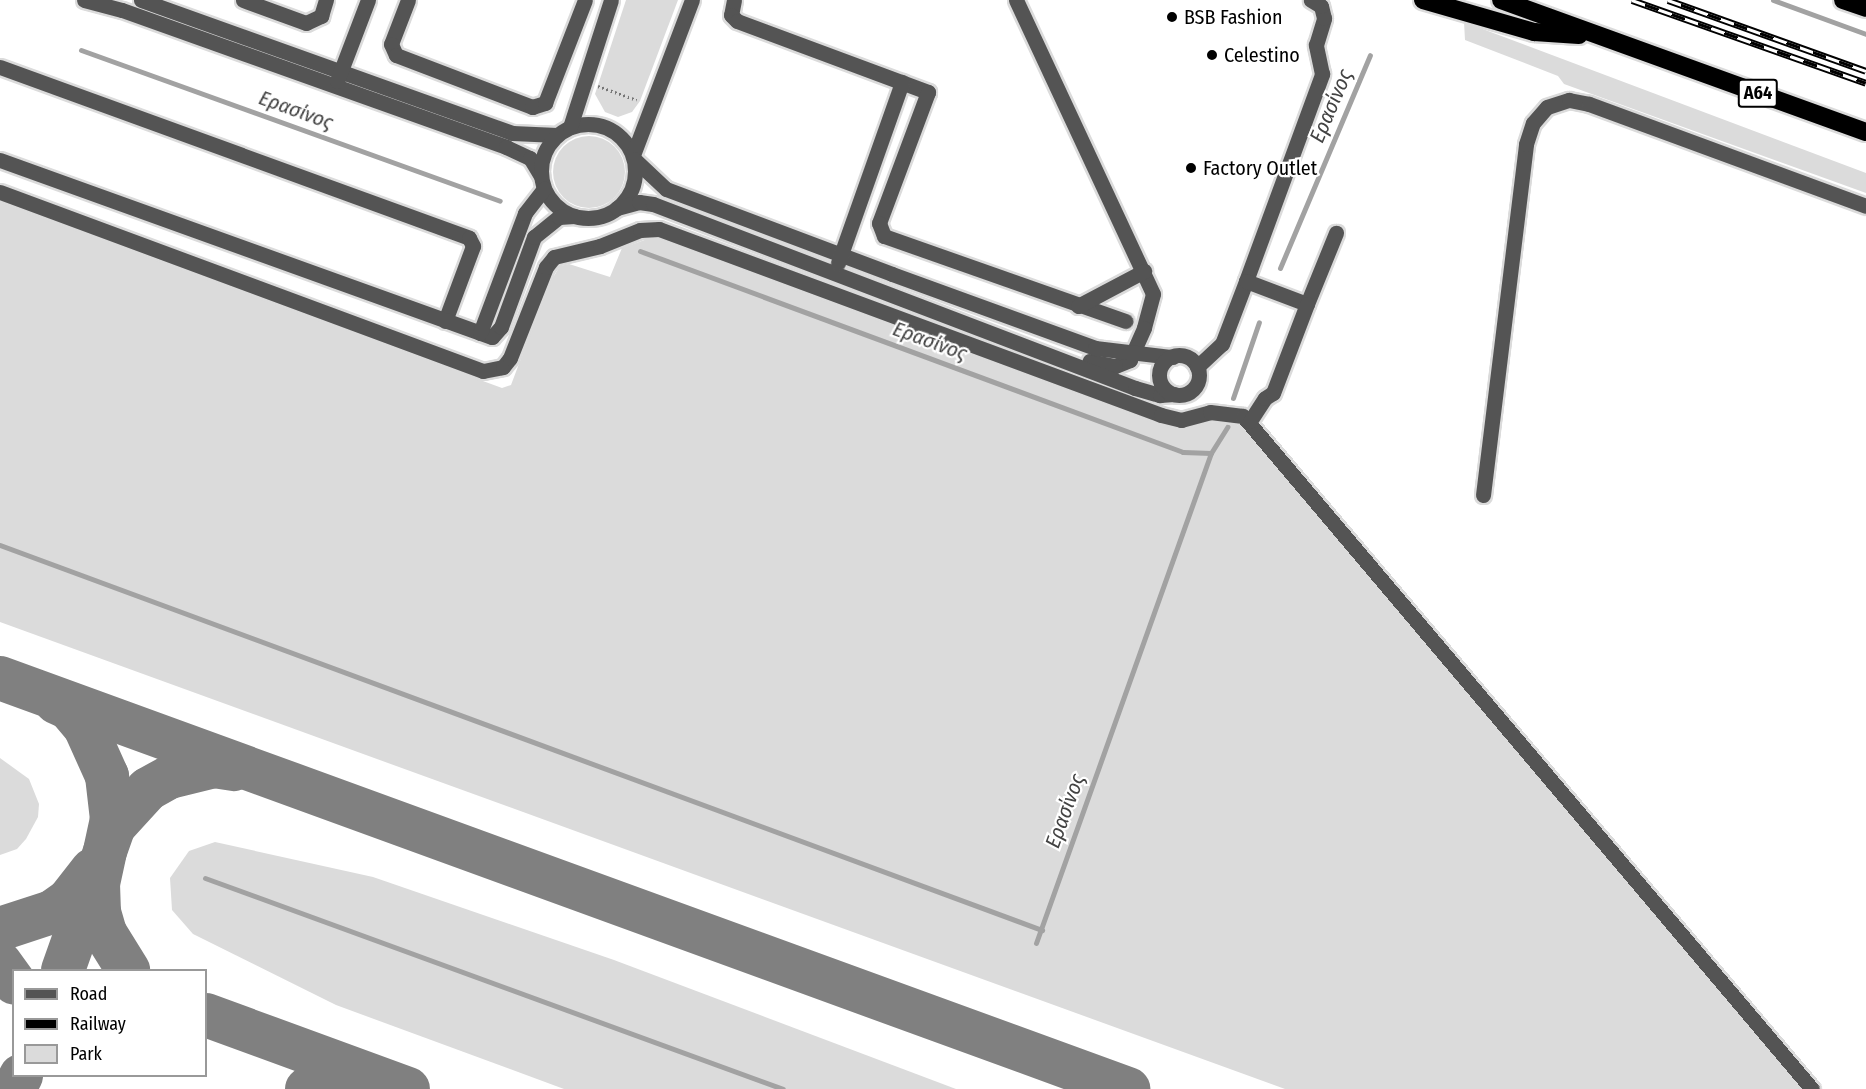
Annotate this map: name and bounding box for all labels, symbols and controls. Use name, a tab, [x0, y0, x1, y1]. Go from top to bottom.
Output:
place label: BSB Fashion	[1184, 5, 1282, 29]
marker: BSB Fashion	[1165, 10, 1179, 24]
place label: Celestino	[1224, 43, 1300, 67]
marker: Celestino	[1205, 48, 1219, 62]
water label: Ερασίνος	[1304, 66, 1358, 146]
road number: Α64	[1737, 78, 1779, 108]
water label: Ερασίνος	[255, 85, 337, 135]
place label: Factory Outlet	[1203, 156, 1317, 180]
marker: Factory Outlet	[1184, 161, 1198, 175]
water label: Ερασίνος	[889, 316, 971, 366]
water label: Ερασίνος	[1040, 770, 1090, 852]
legend	[12, 969, 207, 1077]
text: Road	[70, 983, 107, 1005]
text: Railway	[70, 1013, 126, 1035]
text: Park	[70, 1043, 102, 1065]

